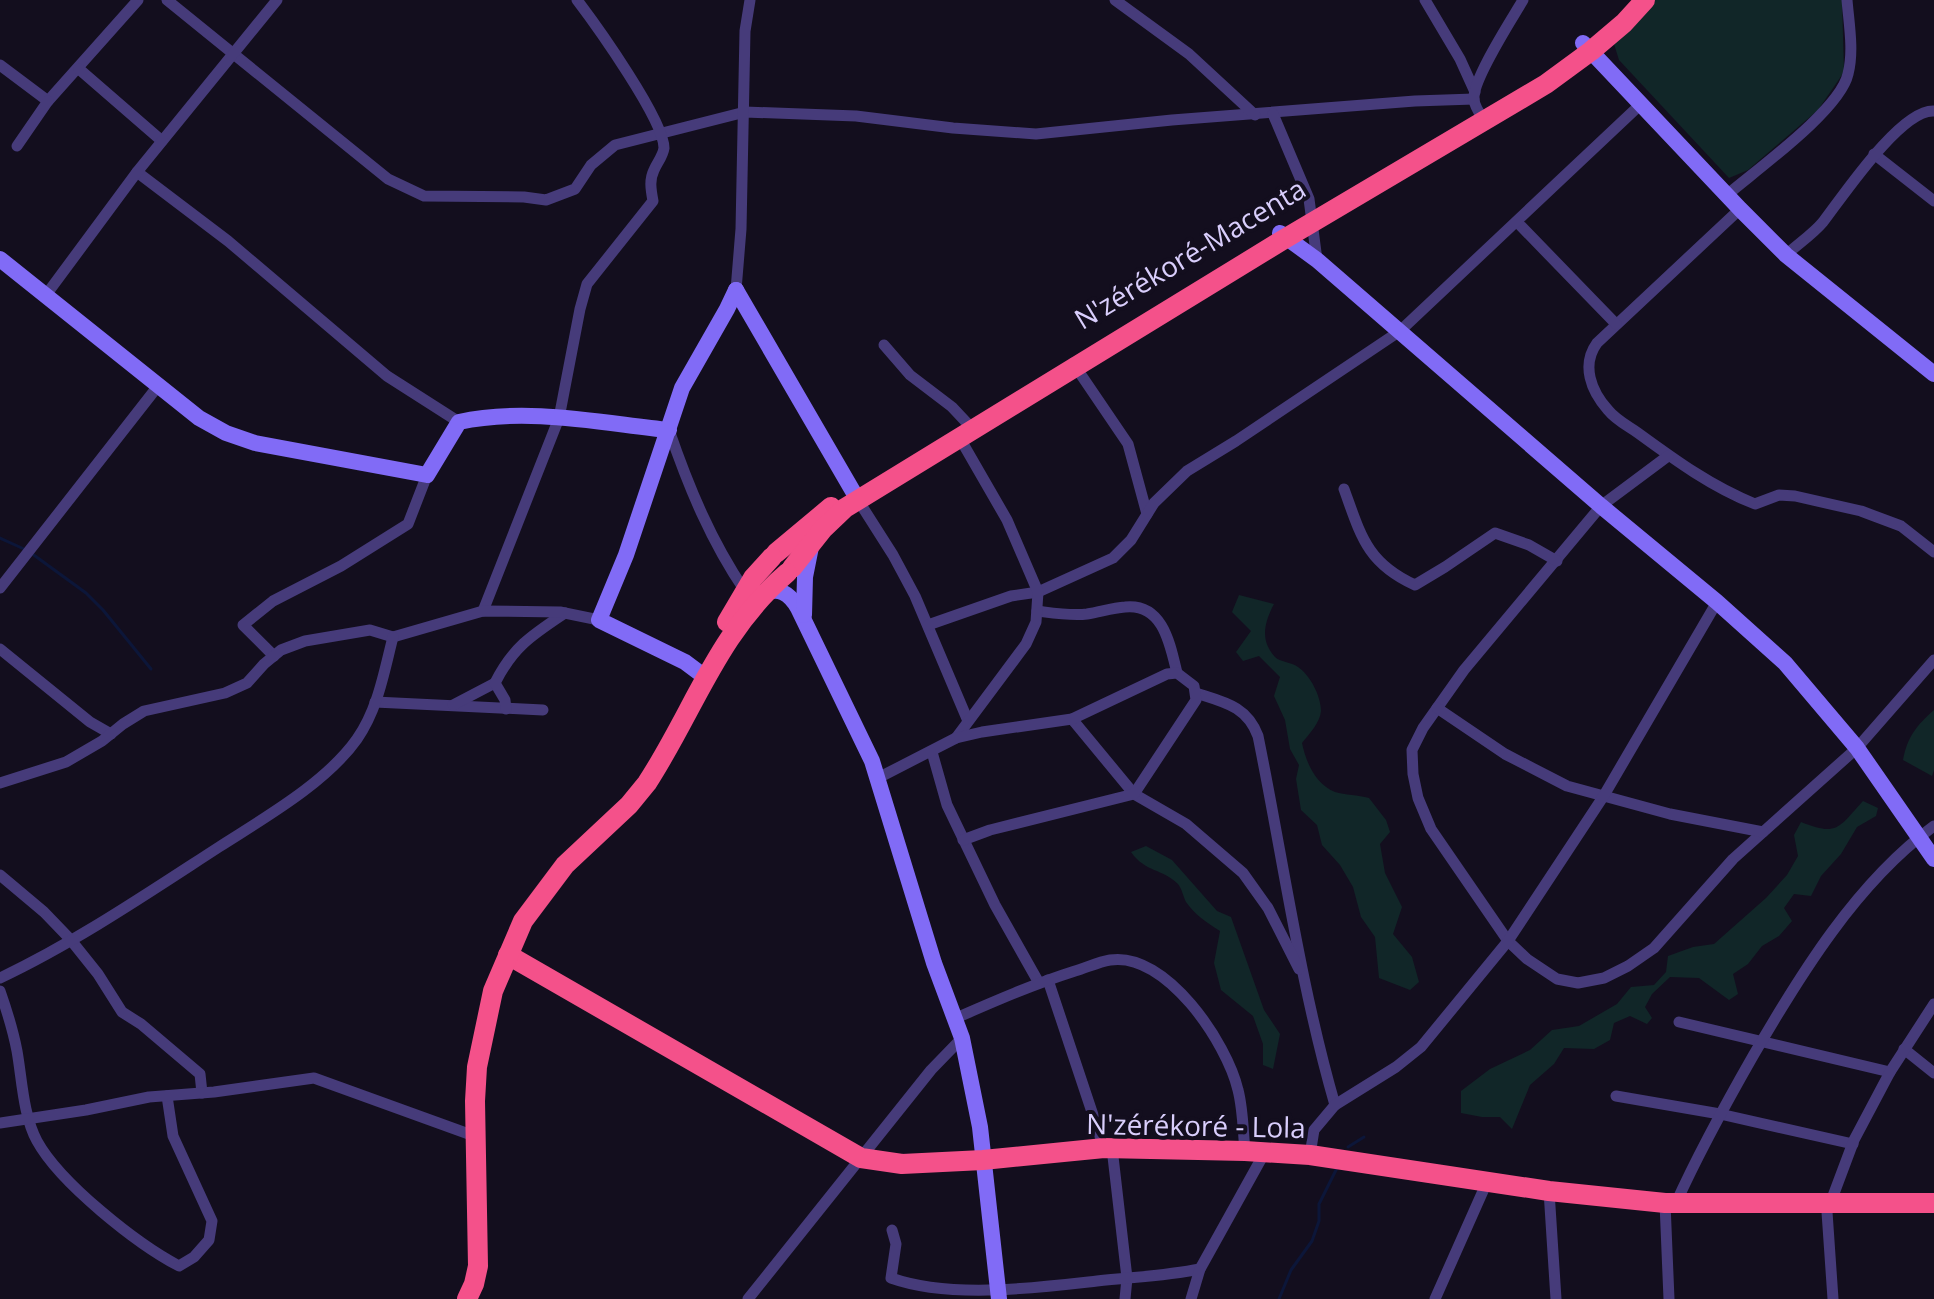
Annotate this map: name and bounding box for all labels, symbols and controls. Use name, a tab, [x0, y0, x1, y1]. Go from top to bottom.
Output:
street label: N'zérékoré-Macenta	[1067, 169, 1312, 337]
street label: N'zérékoré - Lola	[1086, 1104, 1306, 1146]

